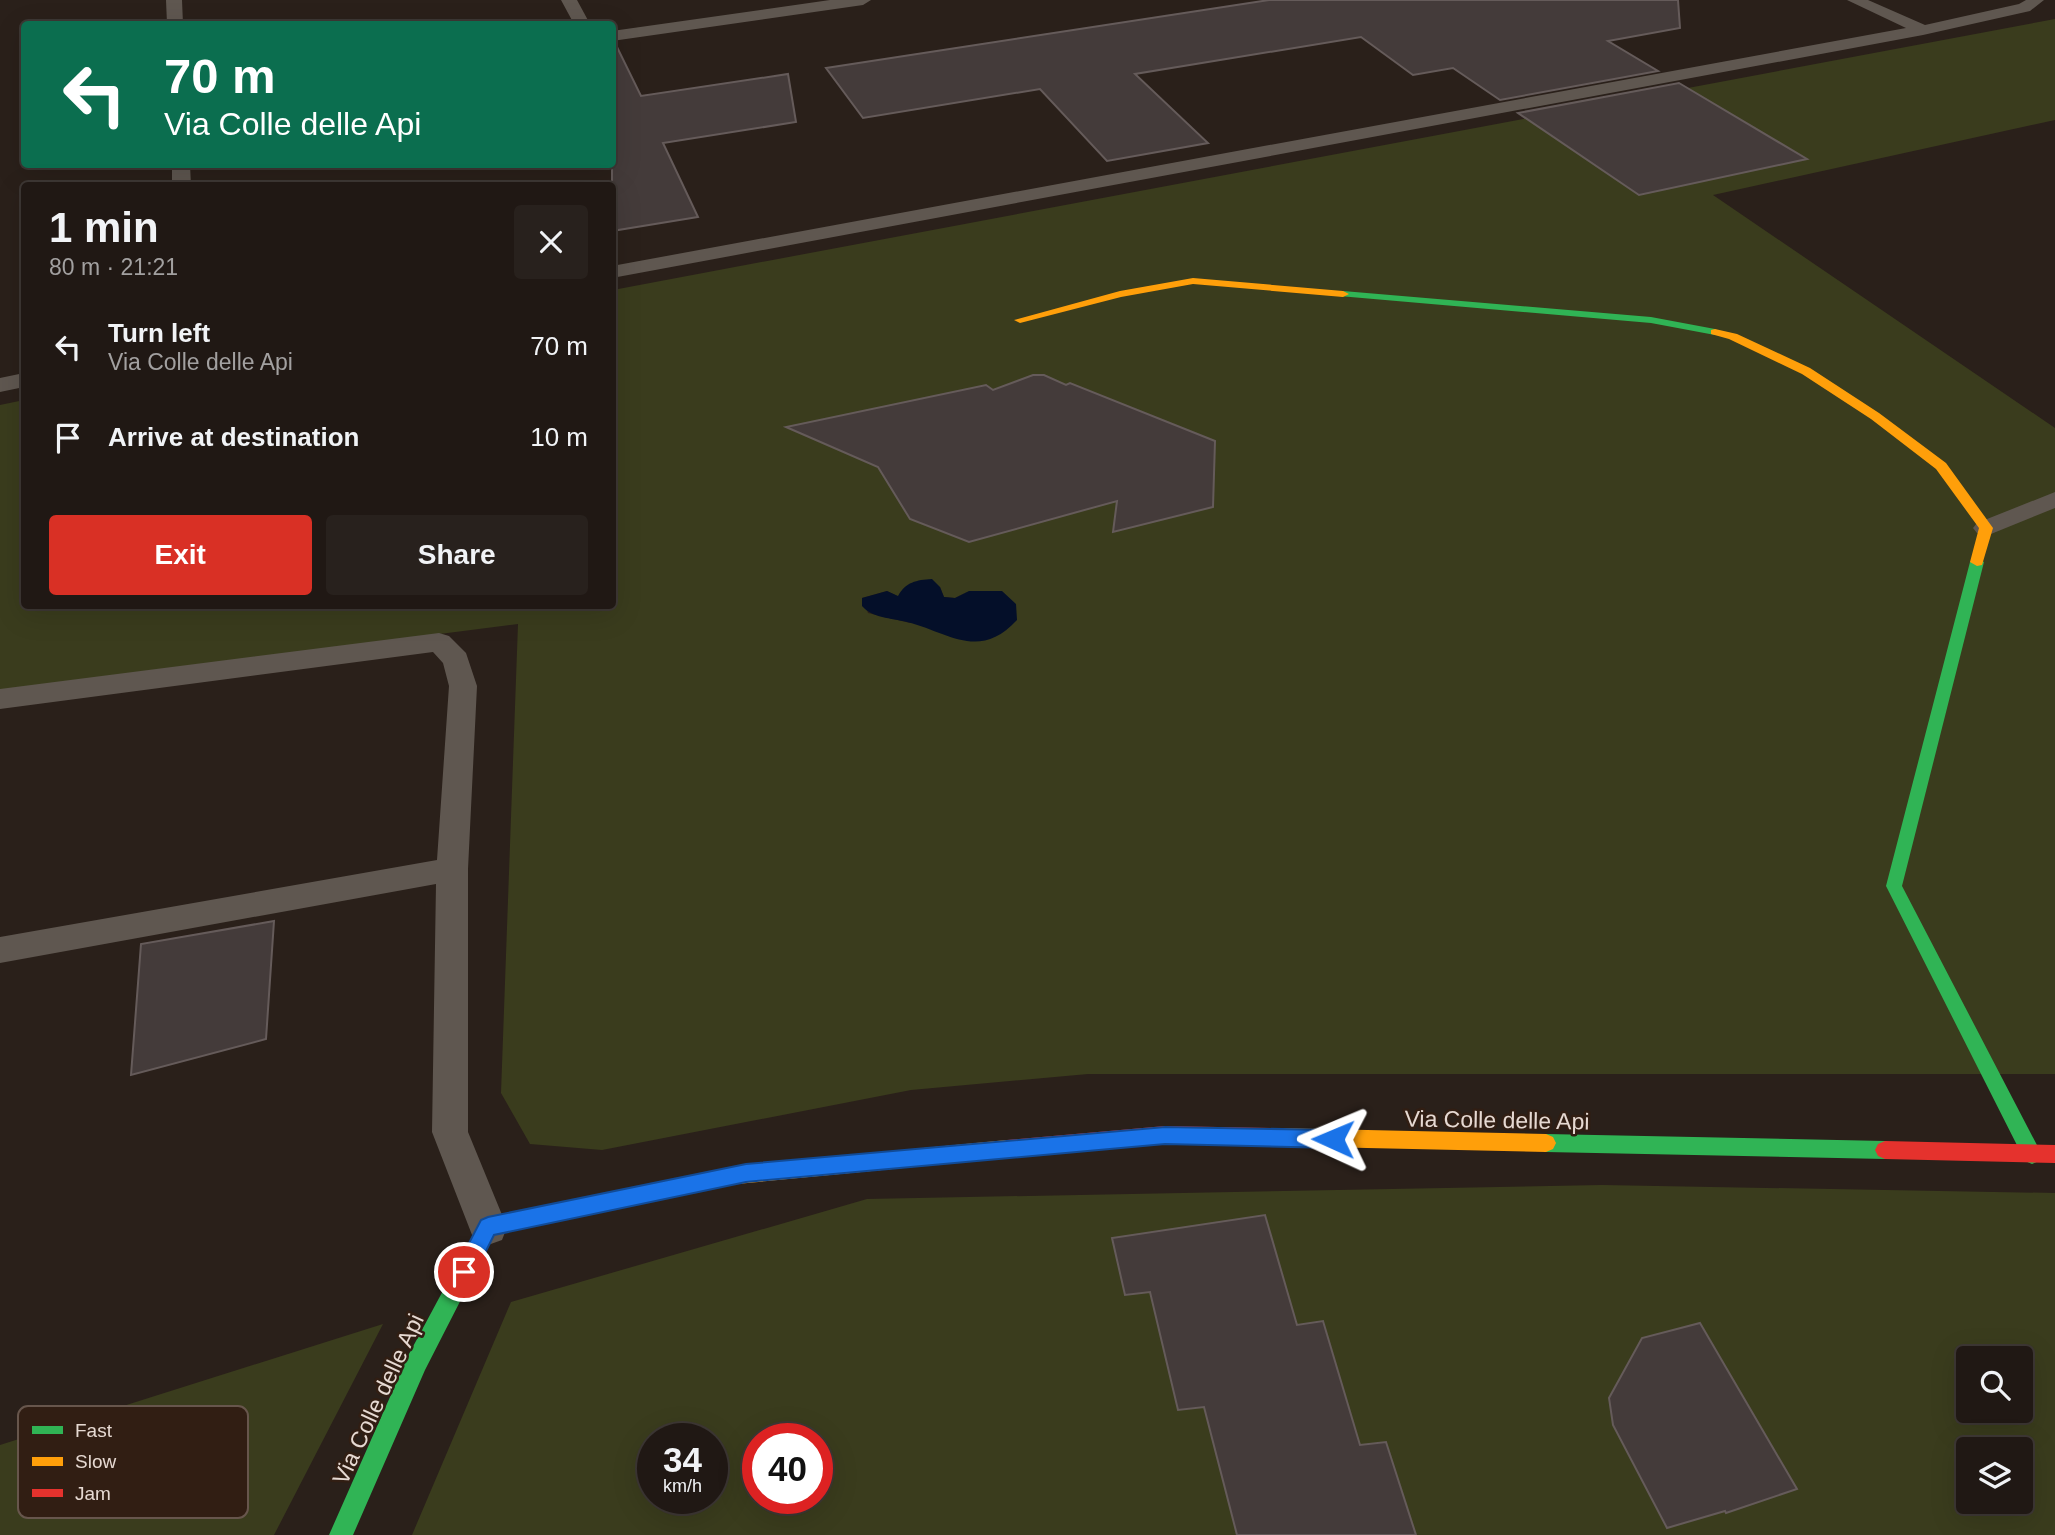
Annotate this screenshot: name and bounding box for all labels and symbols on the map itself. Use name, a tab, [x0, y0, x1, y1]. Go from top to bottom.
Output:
position arrow	[1296, 1102, 1370, 1176]
street label: Via Colle delle Api	[1404, 1105, 1590, 1135]
pin	[434, 1242, 494, 1302]
street label: Via Colle delle Api	[327, 1310, 429, 1488]
legend	[18, 1406, 248, 1518]
text: Fast	[75, 1420, 113, 1441]
speed limit sign: 40	[742, 1423, 833, 1514]
text: Slow	[75, 1451, 116, 1472]
text: Jam	[75, 1483, 111, 1504]

